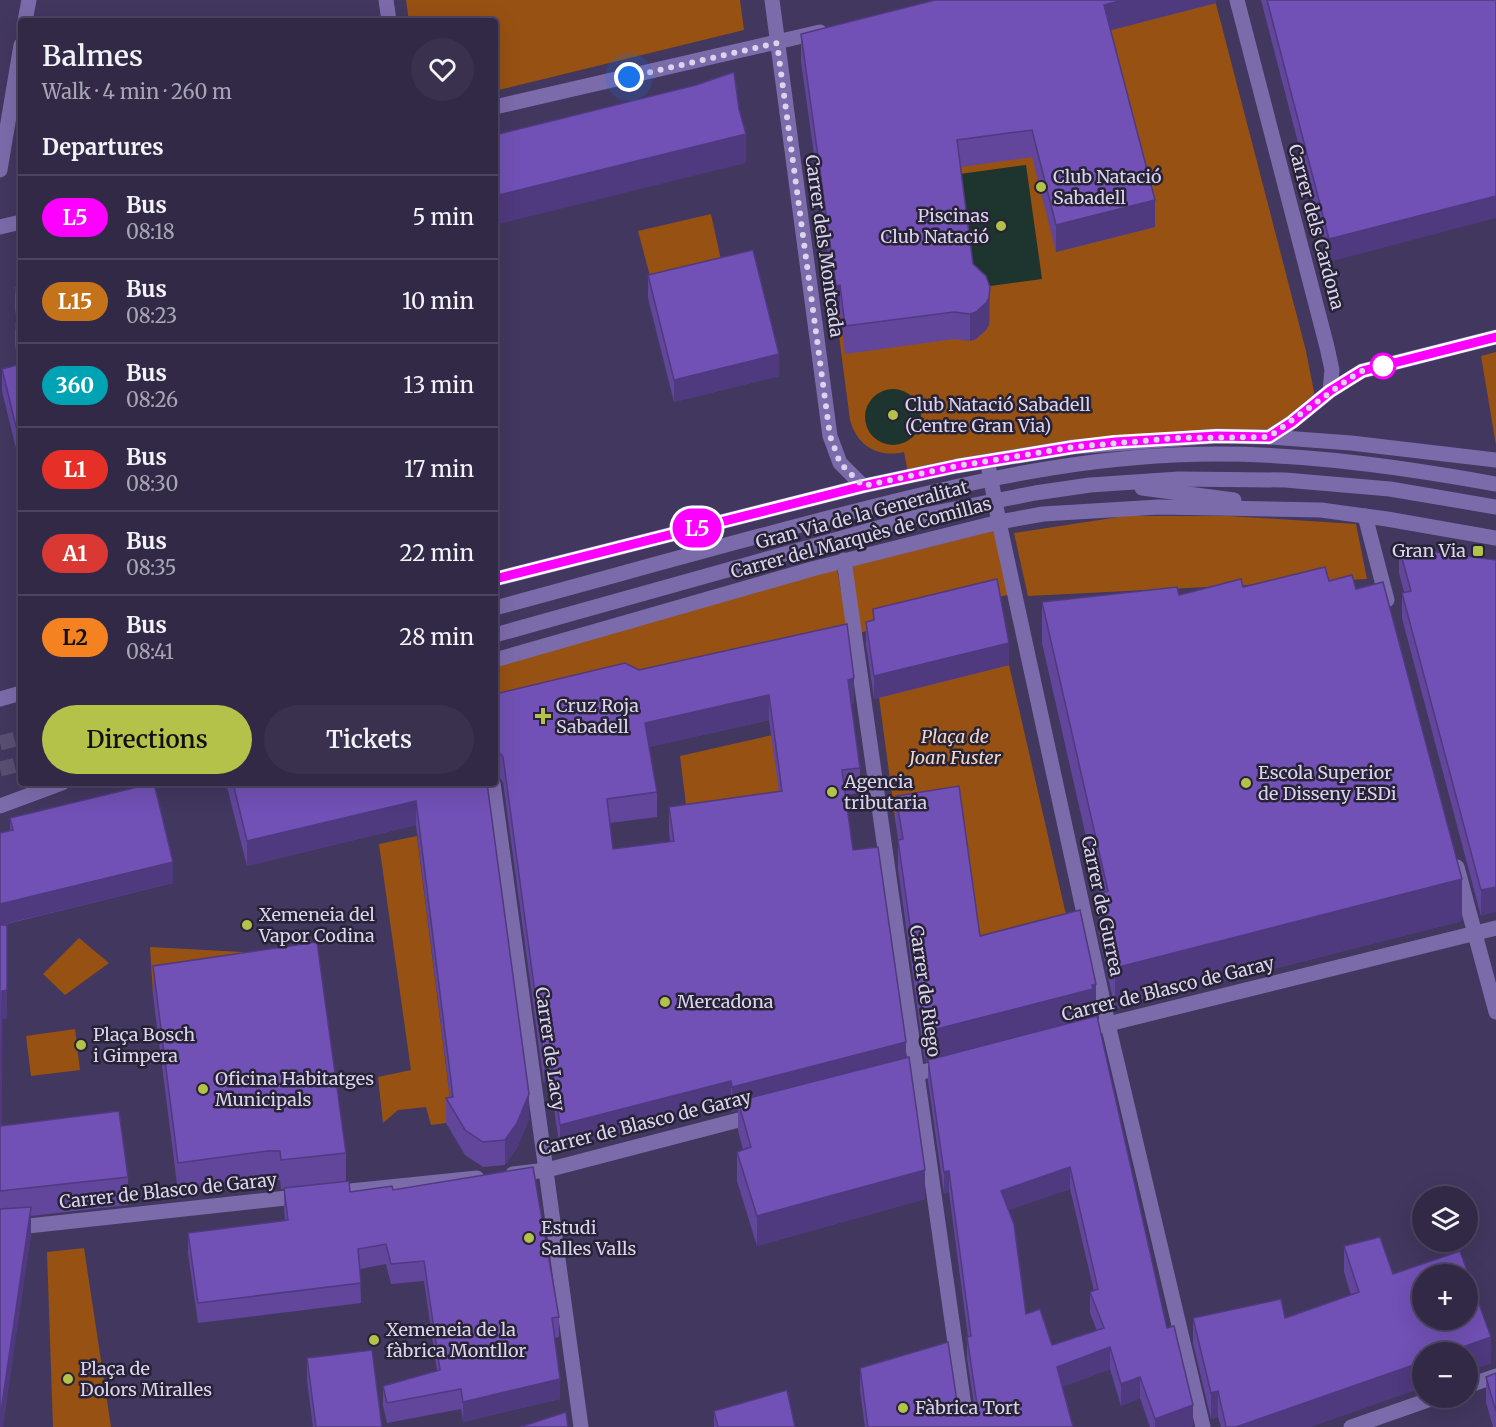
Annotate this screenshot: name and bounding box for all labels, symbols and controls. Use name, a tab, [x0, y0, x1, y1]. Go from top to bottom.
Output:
text: Balmes	[42, 38, 143, 74]
button: heart	[411, 38, 474, 101]
your location	[614, 62, 644, 92]
text: Walk · 4 min · 260 m	[42, 79, 232, 104]
text: Departures	[42, 133, 164, 161]
street label: Carrer dels Cardona	[1283, 142, 1350, 312]
street label: Carrer dels Montcada	[800, 153, 849, 339]
place label: Club Natació Sabadell	[1053, 165, 1161, 209]
marker: Club Natació Sabadell	[1034, 180, 1048, 194]
text: Bus	[126, 191, 167, 219]
text: 5 min	[412, 203, 474, 231]
text: L5	[63, 204, 88, 231]
place label: Piscinas Club Natació	[881, 204, 989, 248]
text: 08:18	[126, 219, 175, 244]
marker: Piscinas Club Natació	[994, 219, 1008, 233]
text: Bus	[126, 275, 167, 303]
text: 10 min	[402, 287, 474, 315]
text: L15	[58, 288, 92, 315]
text: 08:23	[126, 303, 177, 328]
unlabelled marker	[1370, 353, 1396, 379]
text: Bus	[126, 359, 167, 387]
text: 13 min	[403, 371, 474, 399]
text: 360	[56, 372, 94, 399]
text: 08:26	[126, 387, 178, 412]
place label: Club Natació Sabadell (Centre Gran Via)	[905, 393, 1091, 437]
marker: Club Natació Sabadell (Centre Gran Via)	[886, 408, 900, 422]
text: Bus	[126, 443, 167, 471]
text: 17 min	[404, 455, 474, 483]
text: L1	[64, 456, 86, 483]
text: 08:30	[126, 471, 178, 496]
street label: Gran Via de la Generalitat	[753, 475, 971, 554]
street label: Carrer del Marquès de Comillas	[728, 492, 994, 583]
line badge: L5	[670, 508, 724, 548]
text: L5	[685, 515, 710, 542]
text: Bus	[126, 527, 167, 555]
text: 22 min	[400, 539, 474, 567]
place label: Gran Via	[1392, 539, 1466, 562]
text: A1	[63, 540, 87, 567]
marker: Gran Via	[1471, 544, 1485, 558]
text: 08:35	[126, 555, 176, 580]
text: Bus	[126, 611, 167, 639]
text: 28 min	[399, 623, 474, 651]
text: L2	[62, 624, 88, 651]
text: 08:41	[126, 639, 174, 664]
place label: Cruz Roja Sabadell	[556, 694, 639, 738]
button: Directions	[42, 705, 252, 774]
button: Tickets	[264, 705, 474, 774]
marker: Cruz Roja Sabadell	[534, 707, 552, 725]
park label: Plaça de Joan Fuster	[907, 725, 1001, 769]
place label: Escola Superior de Disseny ESDi	[1258, 761, 1397, 805]
place label: Agencia tributaria	[843, 770, 928, 814]
marker: Escola Superior de Disseny ESDi	[1239, 776, 1253, 790]
marker: Agencia tributaria	[825, 785, 839, 799]
street label: Carrer de Gurrea	[1076, 834, 1129, 978]
place label: Xemeneia del Vapor Codina	[258, 903, 375, 947]
marker: Xemeneia del Vapor Codina	[240, 918, 254, 932]
street label: Carrer de Riego	[905, 924, 946, 1058]
street label: Carrer de Blasco de Garay	[1059, 951, 1277, 1026]
street label: Carrer de Lacy	[530, 986, 571, 1113]
place label: Mercadona	[677, 990, 774, 1013]
marker: Mercadona	[658, 995, 672, 1009]
place label: Plaça Bosch i Gimpera	[93, 1023, 195, 1067]
marker: Plaça Bosch i Gimpera	[74, 1038, 88, 1052]
place label: Oficina Habitatges Municipals	[215, 1067, 374, 1111]
marker: Oficina Habitatges Municipals	[196, 1082, 210, 1096]
street label: Carrer de Blasco de Garay	[536, 1085, 754, 1160]
street label: Carrer de Blasco de Garay	[58, 1168, 278, 1213]
map controls	[1412, 1186, 1478, 1408]
button: layers	[1412, 1186, 1478, 1252]
place label: Estudi Salles Valls	[541, 1216, 637, 1260]
marker: Estudi Salles Valls	[522, 1231, 536, 1245]
button: +	[1412, 1264, 1478, 1330]
place label: Xemeneia de la fàbrica Montllor	[386, 1318, 526, 1362]
marker: Xemeneia de la fàbrica Montllor	[367, 1333, 381, 1347]
button: −	[1412, 1342, 1478, 1408]
place label: Plaça de Dolors Miralles	[80, 1357, 212, 1401]
marker: Plaça de Dolors Miralles	[61, 1372, 75, 1386]
place label: Fàbrica Tort	[915, 1396, 1020, 1419]
marker: Fàbrica Tort	[896, 1401, 910, 1415]

